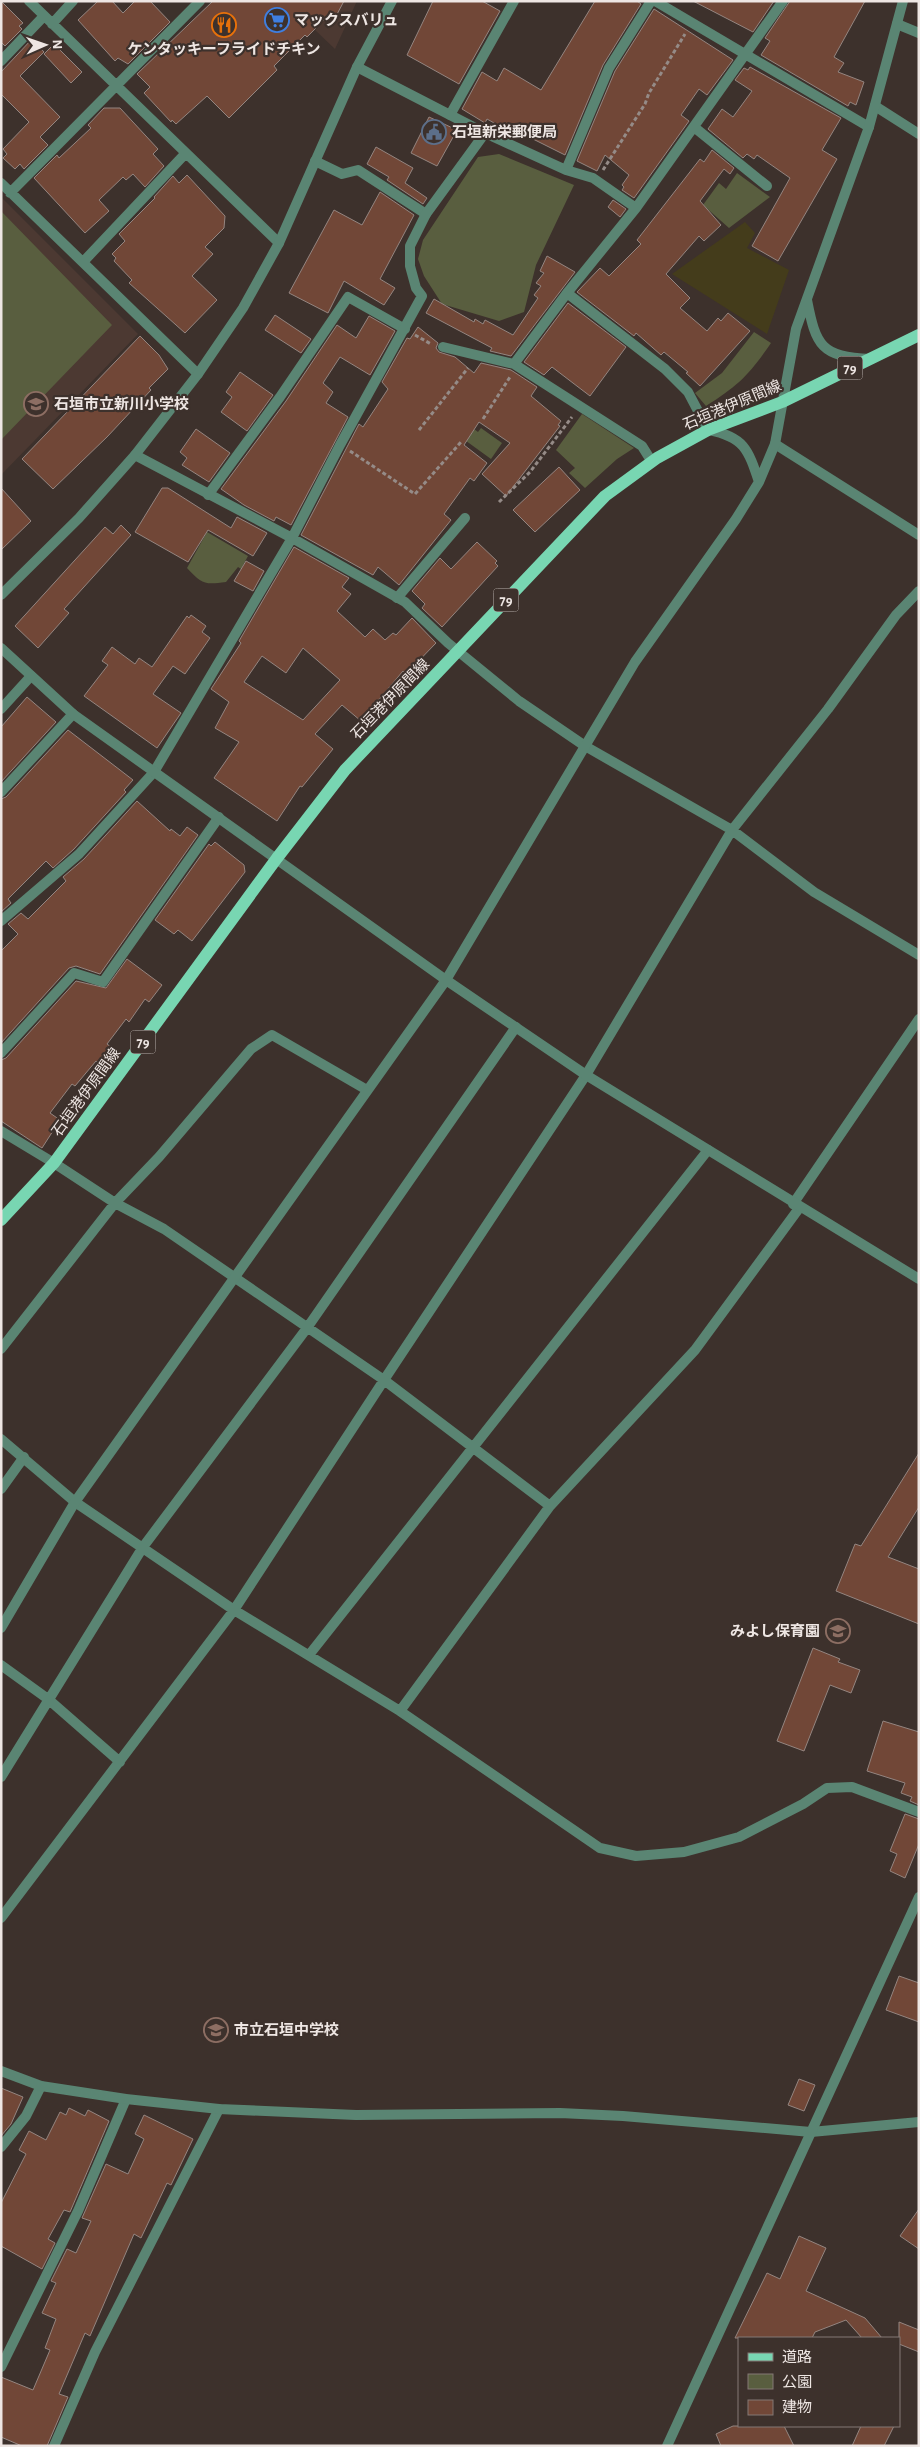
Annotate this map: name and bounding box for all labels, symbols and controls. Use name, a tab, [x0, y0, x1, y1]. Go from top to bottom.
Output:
supermarket icon: マックスバリュ	[264, 7, 290, 33]
restaurant icon: ケンタッキーフライドチキン	[211, 12, 237, 38]
place label: マックスバリュ	[294, 12, 399, 28]
north arrow	[20, 20, 70, 70]
text: N	[50, 39, 64, 50]
place label: ケンタッキーフライドチキン	[127, 41, 321, 57]
public building icon: 石垣新栄郵便局	[421, 119, 447, 145]
place label: 石垣新栄郵便局	[452, 124, 557, 140]
road number: 79	[838, 356, 862, 379]
street label: 石垣港伊原間線	[681, 377, 783, 433]
school or university icon: 石垣市立新川小学校	[23, 391, 49, 417]
place label: 石垣市立新川小学校	[54, 396, 189, 412]
road number: 79	[494, 588, 518, 612]
street label: 石垣港伊原間線	[348, 656, 432, 742]
road number: 79	[130, 1030, 156, 1054]
street label: 石垣港伊原間線	[49, 1045, 123, 1139]
school or university icon: みよし保育園	[825, 1618, 851, 1644]
place label: みよし保育園	[730, 1623, 820, 1639]
school or university icon: 市立石垣中学校	[203, 2017, 229, 2043]
place label: 市立石垣中学校	[234, 2022, 339, 2038]
legend	[738, 2337, 900, 2427]
text: 道路	[782, 2349, 812, 2365]
text: 公園	[782, 2374, 812, 2390]
text: 建物	[782, 2399, 812, 2415]

